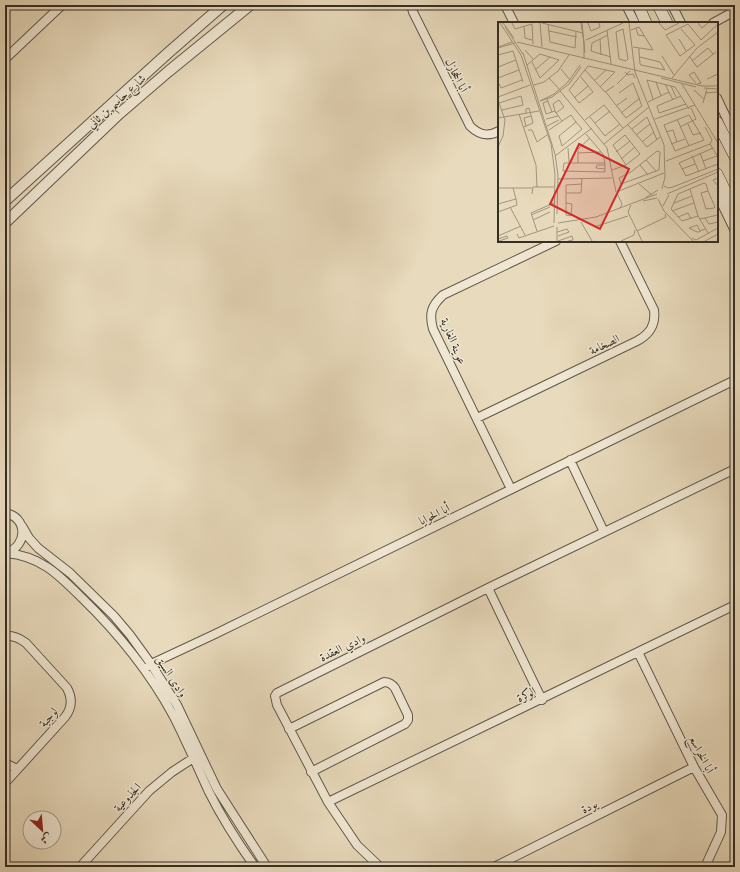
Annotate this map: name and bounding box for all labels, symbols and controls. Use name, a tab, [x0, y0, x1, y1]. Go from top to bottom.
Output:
inset map	[498, 22, 718, 242]
street label: أبا الجحازل	[442, 55, 472, 95]
street label: شارع جاسم بن ثاني	[83, 70, 152, 135]
street label: عوينة الغارية	[437, 315, 471, 367]
street label: الصخامة	[586, 330, 622, 358]
street label: أبا الحوايا	[416, 500, 453, 529]
street label: وادي العقدة	[317, 629, 369, 667]
street label: وادى السيق	[152, 652, 191, 700]
street label: الوكرة	[514, 683, 539, 706]
street label: لوجبة	[35, 704, 61, 731]
street label: أبا الخراسع	[683, 732, 718, 778]
street label: الجذوعية	[110, 779, 145, 815]
street label: يودة	[578, 795, 601, 817]
north arrow	[22, 810, 62, 850]
text: ش	[38, 830, 54, 848]

